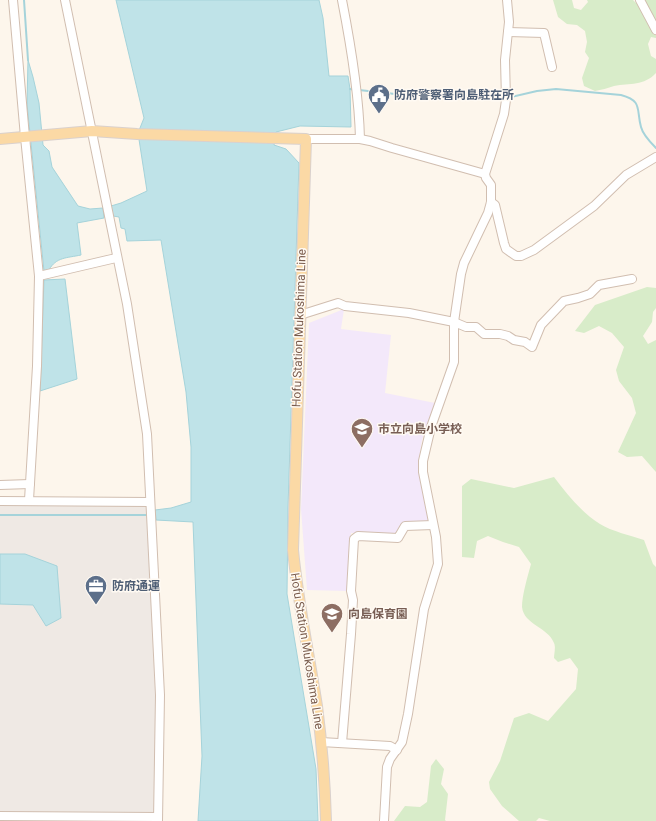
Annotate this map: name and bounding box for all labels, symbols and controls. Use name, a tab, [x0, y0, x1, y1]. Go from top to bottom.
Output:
public building icon: 防府警察署向島駐在所	[366, 82, 392, 115]
place label: 防府警察署向島駐在所	[394, 88, 514, 102]
street label: Hofu Station Mukoshima Line	[289, 249, 309, 407]
school or university icon: 市立向島小学校	[349, 416, 375, 449]
place label: 市立向島小学校	[378, 422, 462, 436]
street label: Hofu Station Mukoshima Line	[288, 572, 326, 730]
office icon: 防府通運	[83, 573, 109, 606]
place label: 防府通運	[112, 579, 160, 593]
school or university icon: 向島保育園	[319, 601, 345, 634]
place label: 向島保育園	[348, 607, 408, 621]

